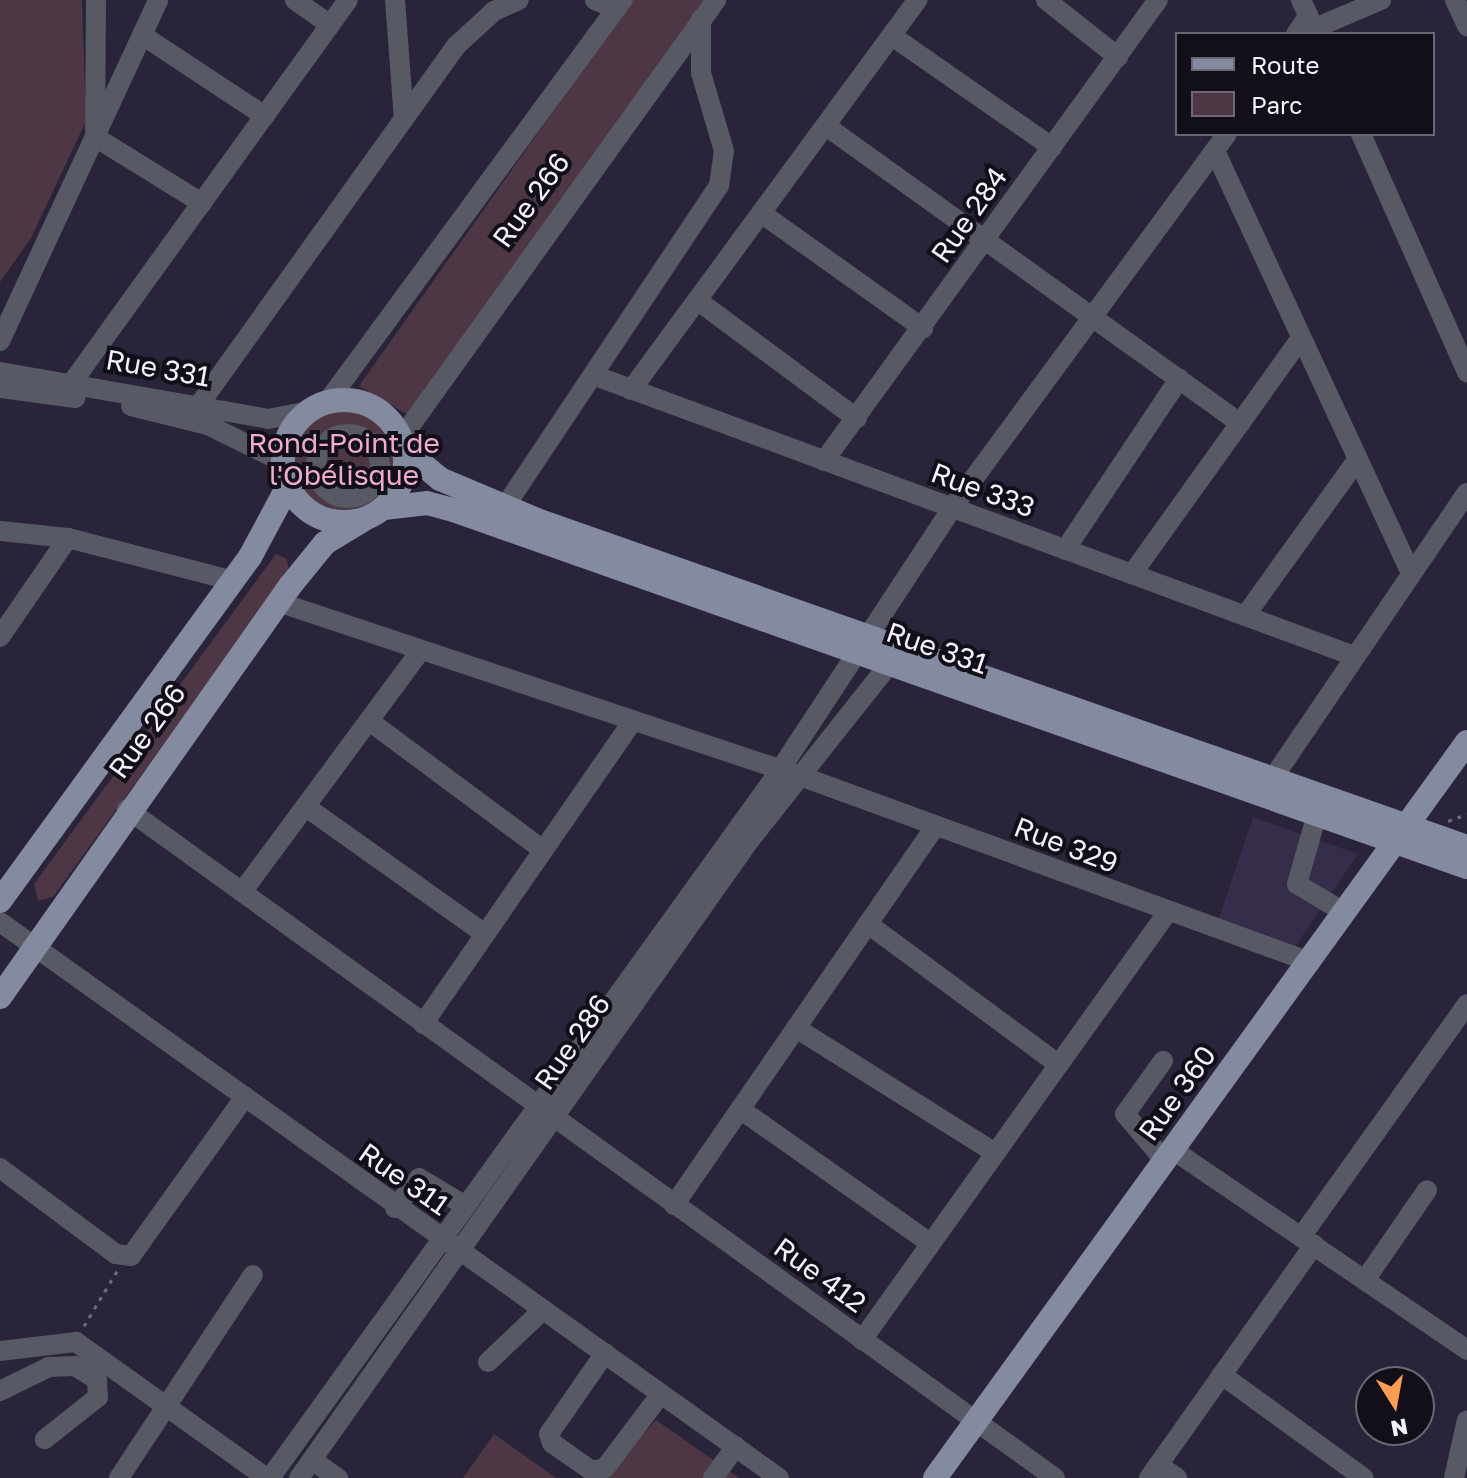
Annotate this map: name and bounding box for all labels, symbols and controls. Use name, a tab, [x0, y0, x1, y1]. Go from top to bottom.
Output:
legend	[1175, 32, 1435, 136]
text: Route	[1251, 50, 1320, 79]
text: Parc	[1251, 90, 1302, 119]
street label: Rue 266	[485, 146, 577, 254]
street label: Rue 284	[924, 161, 1014, 269]
street label: Rue 331	[103, 342, 213, 394]
park label: Rond-Point de l'Obélisque	[248, 426, 440, 492]
street label: Rue 333	[927, 456, 1039, 524]
street label: Rue 331	[882, 615, 992, 681]
street label: Rue 266	[101, 677, 193, 785]
street label: Rue 329	[1009, 810, 1123, 880]
street label: Rue 286	[527, 988, 617, 1096]
street label: Rue 360	[1131, 1039, 1223, 1147]
street label: Rue 311	[353, 1136, 455, 1222]
street label: Rue 412	[767, 1230, 873, 1320]
north arrow	[1355, 1366, 1435, 1446]
text: N	[1389, 1413, 1410, 1443]

